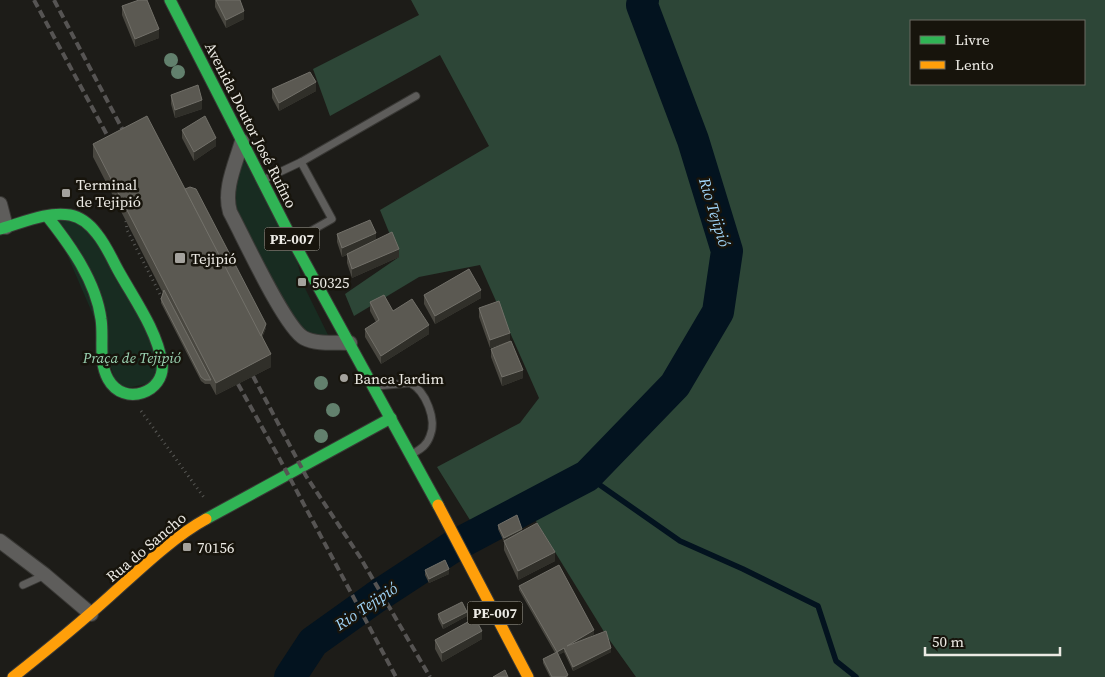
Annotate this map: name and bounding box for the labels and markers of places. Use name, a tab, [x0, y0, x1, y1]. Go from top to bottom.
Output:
place label: Terminal de Tejipió	[76, 174, 141, 212]
marker: Terminal de Tejipió	[60, 187, 72, 199]
place label: Tejipió	[191, 248, 237, 269]
marker: Tejipió	[173, 251, 187, 265]
place label: 50325	[312, 272, 350, 293]
marker: 50325	[296, 276, 308, 288]
place label: Banca Jardim	[354, 368, 444, 389]
marker: Banca Jardim	[338, 372, 350, 384]
place label: 70156	[197, 537, 235, 558]
marker: 70156	[181, 541, 193, 553]

